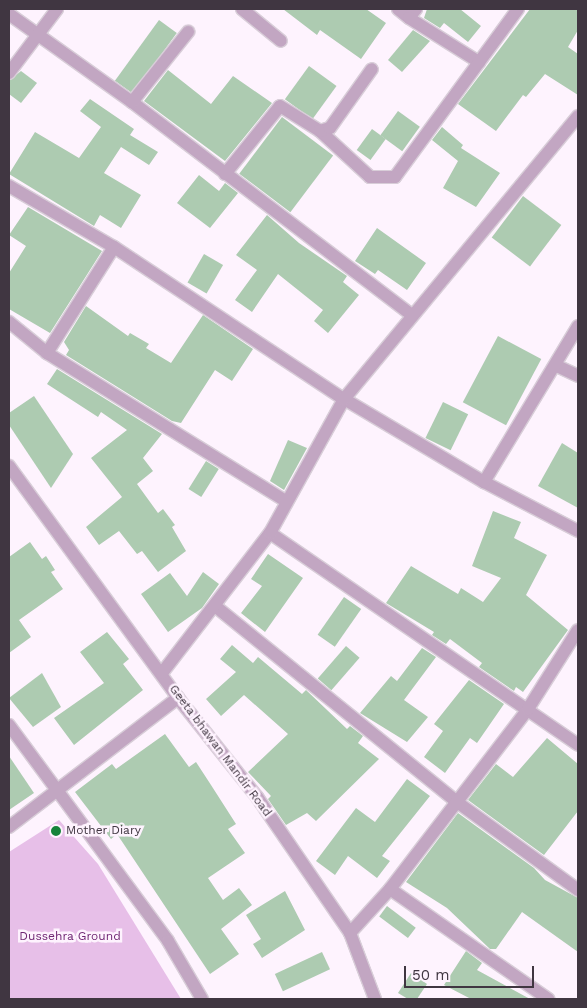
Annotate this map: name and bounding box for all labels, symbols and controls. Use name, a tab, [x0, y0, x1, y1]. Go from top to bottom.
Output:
street label: Geeta bhawan Mandir Road	[166, 682, 274, 820]
place label: Mother Diary	[66, 824, 141, 838]
marker: Mother Diary	[50, 825, 62, 837]
park label: Dussehra Ground	[19, 930, 121, 944]
scale bar	[407, 956, 537, 988]
text: 50 m	[412, 966, 449, 984]

